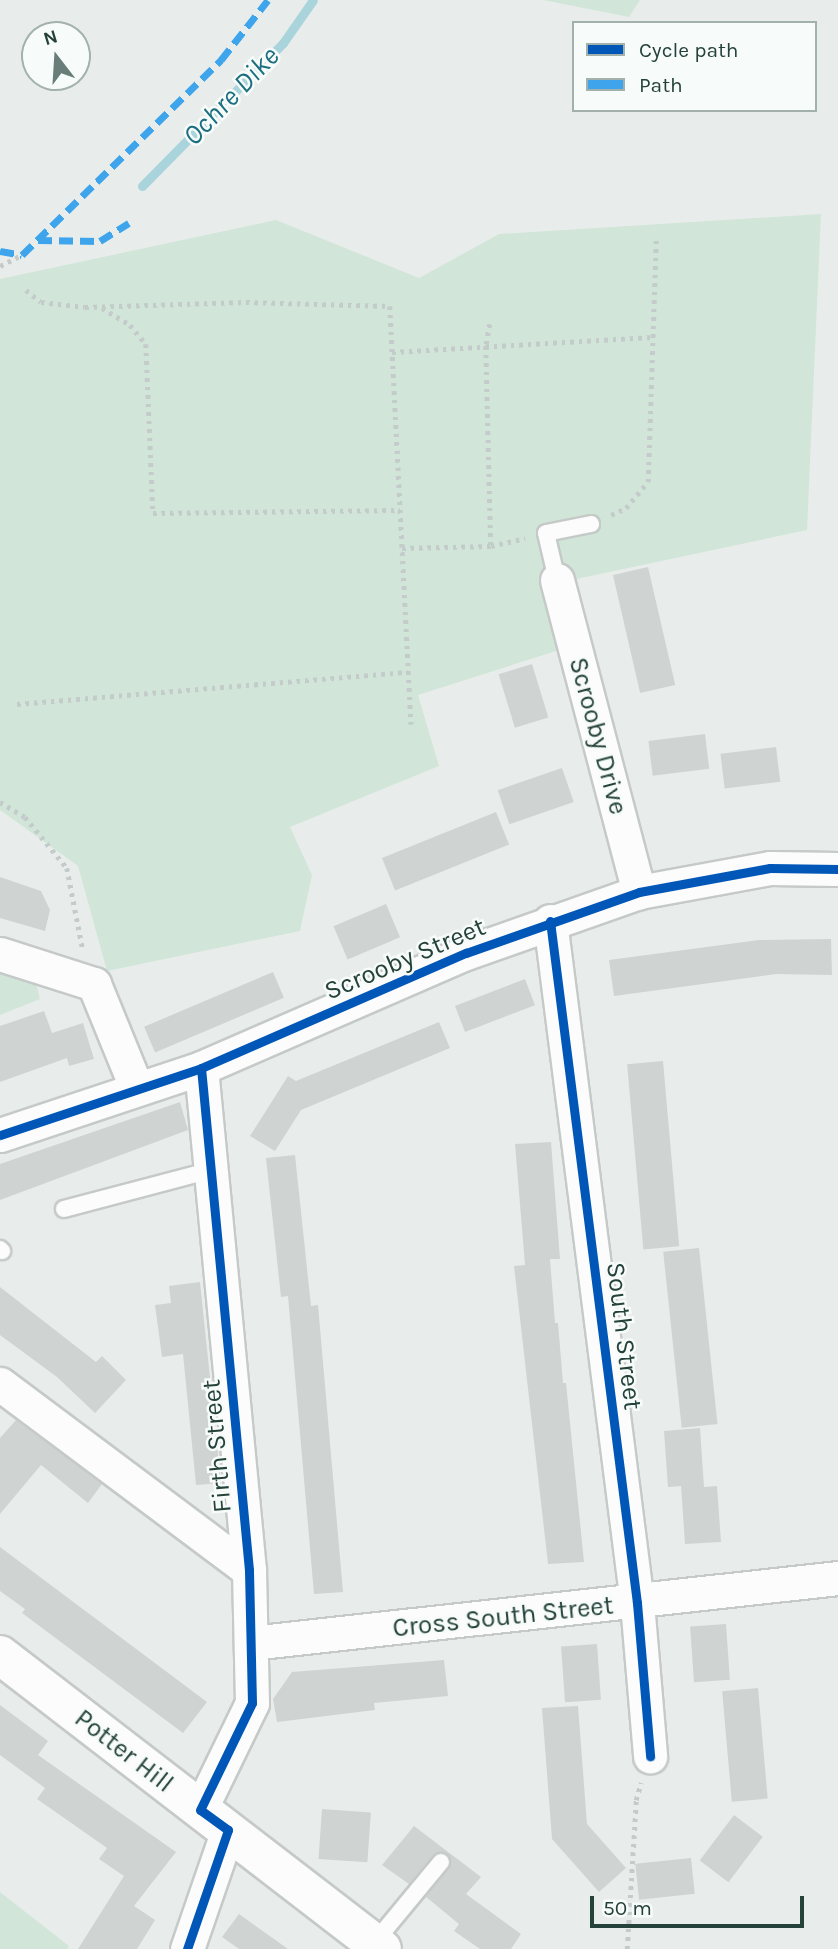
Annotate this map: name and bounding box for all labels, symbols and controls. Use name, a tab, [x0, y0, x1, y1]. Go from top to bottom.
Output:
north arrow	[21, 21, 91, 91]
legend	[572, 21, 817, 112]
text: N	[41, 25, 60, 50]
text: Cycle path	[639, 38, 739, 62]
water label: Ochre Dike	[176, 40, 286, 152]
text: Path	[639, 73, 683, 97]
street label: Scrooby Drive	[562, 654, 634, 818]
street label: Scrooby Street	[320, 911, 490, 1007]
street label: South Street	[599, 1260, 649, 1412]
street label: Firth Street	[196, 1378, 238, 1514]
street label: Cross South Street	[391, 1590, 615, 1644]
street label: Potter Hill	[68, 1703, 180, 1799]
scale bar	[593, 1882, 806, 1926]
text: 50 m	[603, 1896, 652, 1920]

